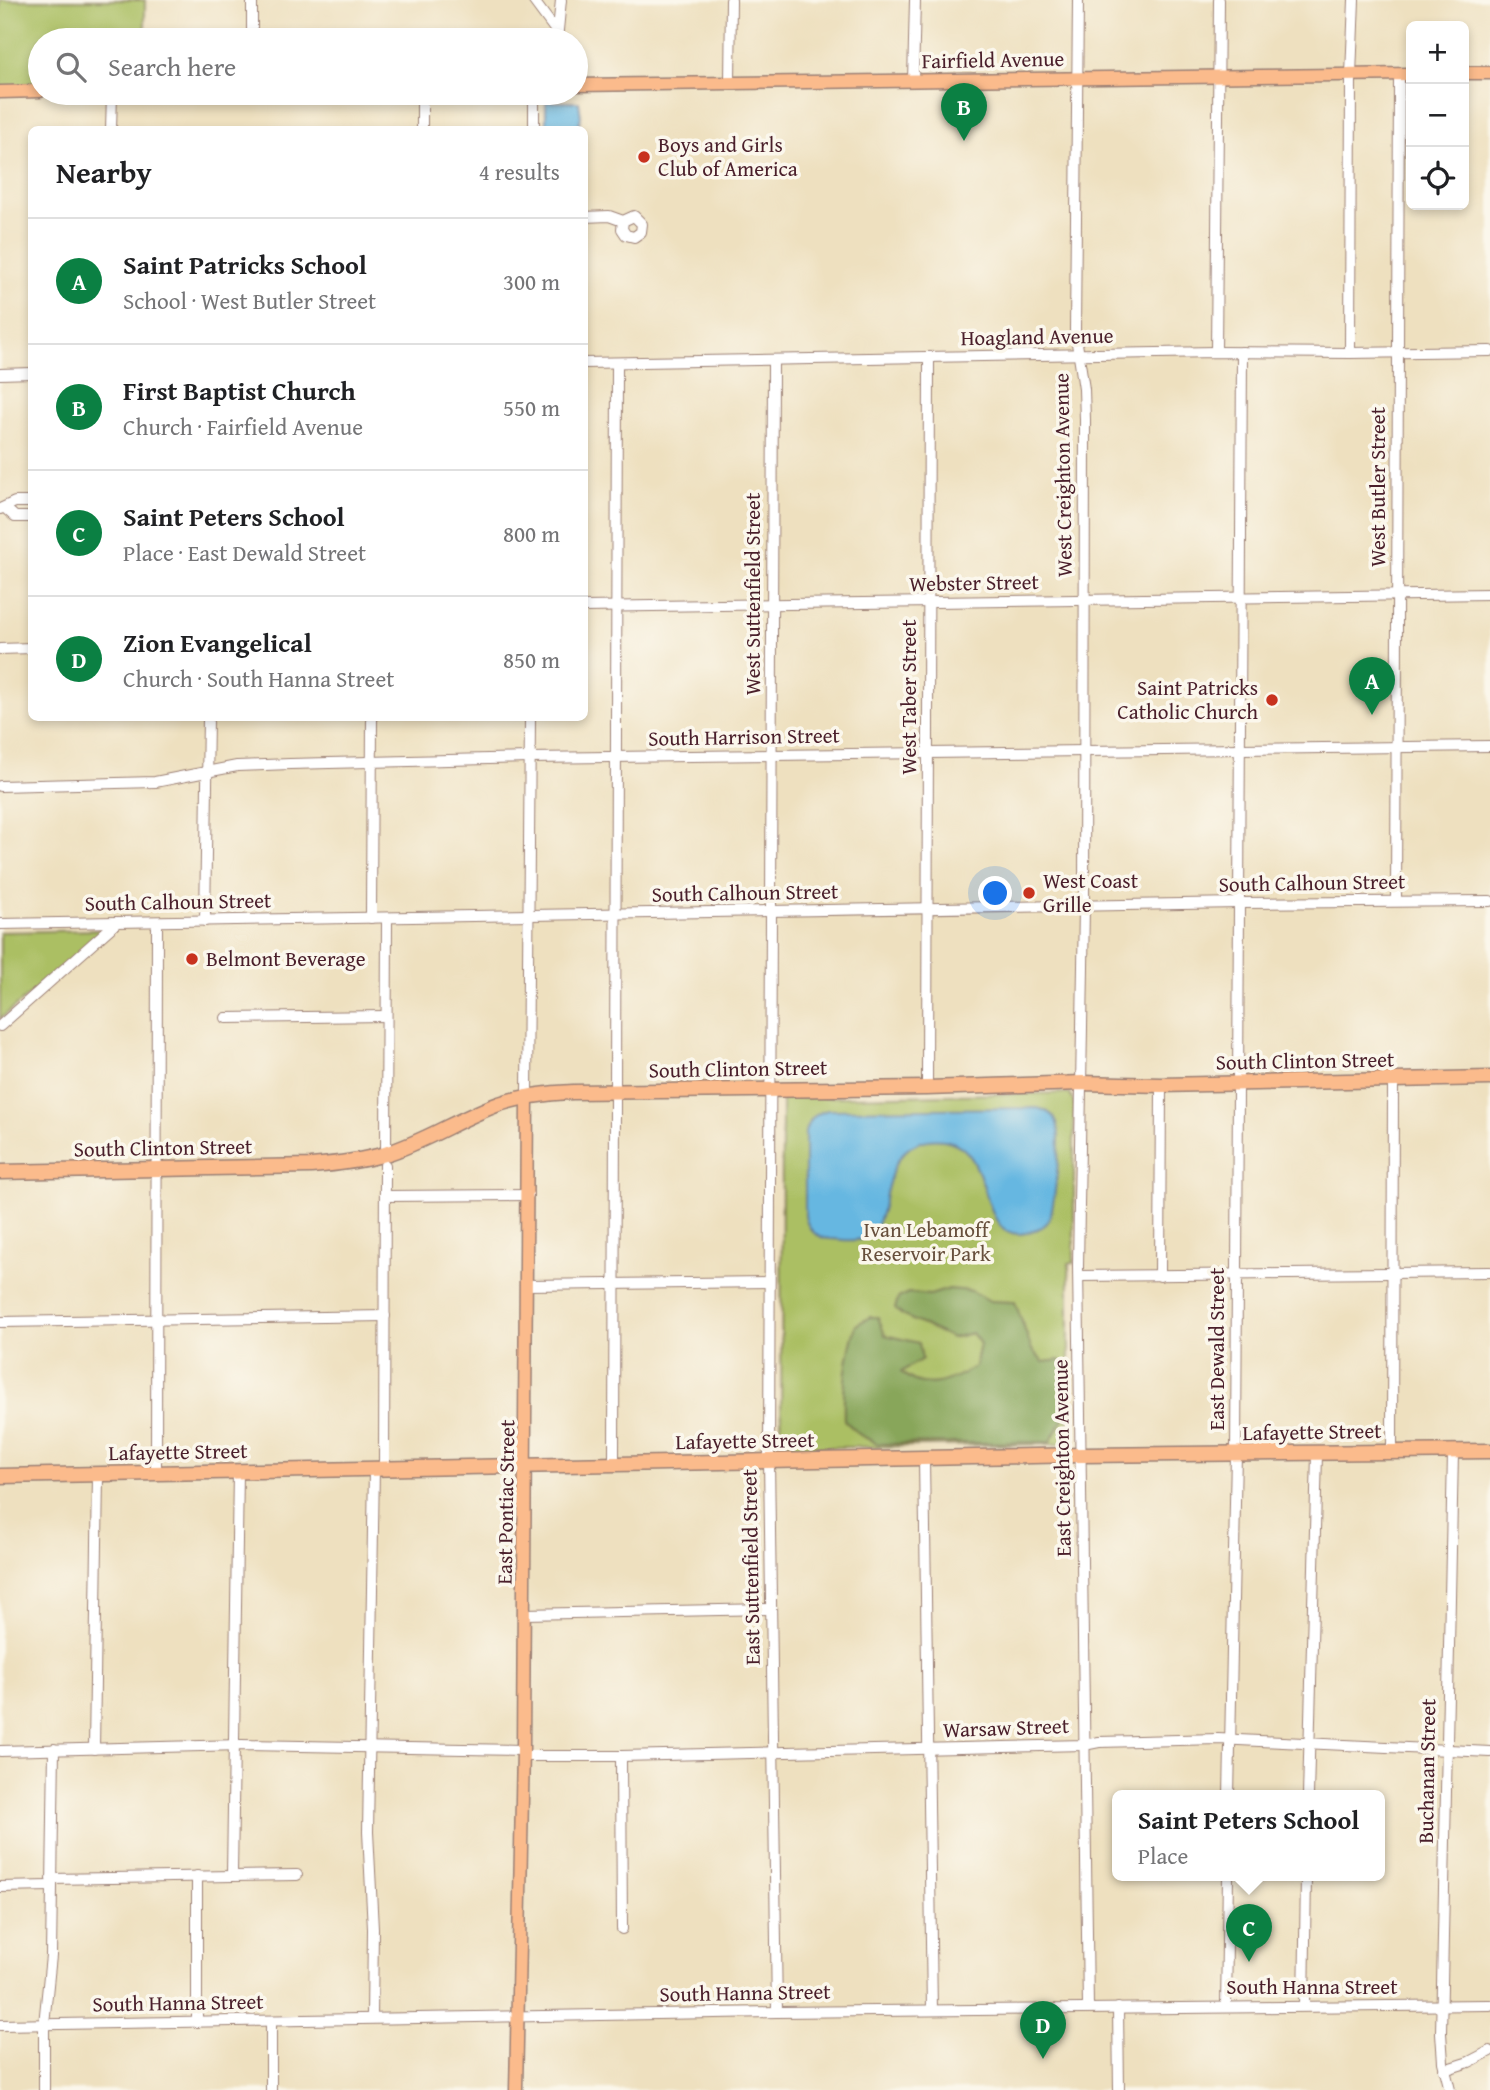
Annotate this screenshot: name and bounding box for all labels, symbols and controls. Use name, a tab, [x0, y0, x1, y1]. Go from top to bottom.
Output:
map controls	[1406, 21, 1469, 210]
button: +	[1406, 21, 1469, 84]
search box	[28, 28, 588, 105]
street label: Fairfield Avenue	[921, 43, 1065, 76]
text: Search here	[108, 47, 236, 86]
icon: search	[52, 48, 90, 86]
pin: B	[941, 83, 987, 141]
button: −	[1406, 84, 1469, 147]
place label: Boys and Girls Club of America	[658, 129, 798, 184]
button: locate	[1406, 147, 1469, 210]
marker: Boys and Girls Club of America	[636, 149, 652, 165]
text: Nearby	[56, 150, 152, 194]
text: 4 results	[479, 155, 560, 188]
text: Saint Patricks School	[123, 245, 367, 284]
text: A	[72, 265, 86, 298]
text: 300 m	[503, 265, 560, 298]
text: School · West Butler Street	[123, 284, 376, 317]
street label: Hoagland Avenue	[960, 320, 1114, 353]
text: First Baptist Church	[123, 371, 356, 410]
street label: West Creighton Avenue	[1045, 373, 1080, 577]
text: B	[72, 391, 86, 424]
text: 550 m	[503, 391, 560, 424]
street label: West Butler Street	[1362, 406, 1393, 567]
text: Church · Fairfield Avenue	[123, 410, 363, 443]
street label: West Suttenfield Street	[737, 492, 768, 695]
text: Saint Peters School	[123, 497, 345, 536]
text: C	[72, 517, 86, 550]
text: 800 m	[503, 517, 560, 550]
text: Place · East Dewald Street	[123, 536, 366, 569]
street label: Webster Street	[909, 566, 1040, 599]
street label: West Taber Street	[893, 619, 924, 775]
text: Zion Evangelical	[123, 623, 312, 662]
text: D	[72, 643, 86, 676]
text: 850 m	[503, 643, 560, 676]
pin: A	[1349, 657, 1395, 715]
text: Church · South Hanna Street	[123, 662, 394, 695]
place label: Saint Patricks Catholic Church	[1117, 672, 1258, 727]
marker: Saint Patricks Catholic Church	[1264, 692, 1280, 708]
street label: South Harrison Street	[648, 719, 841, 754]
place label: West Coast Grille	[1043, 865, 1139, 920]
street label: South Calhoun Street	[1218, 865, 1406, 900]
street label: South Calhoun Street	[651, 875, 839, 910]
your location	[978, 876, 1012, 910]
street label: South Calhoun Street	[84, 884, 272, 919]
marker: West Coast Grille	[1021, 885, 1037, 901]
place label: Belmont Beverage	[206, 943, 366, 974]
marker: Belmont Beverage	[184, 951, 200, 967]
street label: South Clinton Street	[1215, 1043, 1395, 1078]
street label: South Clinton Street	[648, 1051, 828, 1086]
street label: South Clinton Street	[73, 1130, 253, 1165]
park label: Ivan Lebamoff Reservoir Park	[861, 1214, 991, 1269]
street label: East Dewald Street	[1201, 1267, 1232, 1430]
street label: East Creighton Avenue	[1044, 1359, 1079, 1557]
street label: Lafayette Street	[1242, 1415, 1382, 1448]
street label: East Pontiac Street	[489, 1419, 522, 1585]
street label: Lafayette Street	[675, 1424, 815, 1457]
street label: Lafayette Street	[108, 1435, 248, 1468]
street label: East Suttenfield Street	[733, 1468, 768, 1665]
street label: Buchanan Street	[1410, 1698, 1443, 1844]
street label: Warsaw Street	[942, 1710, 1070, 1745]
popup	[1112, 1790, 1385, 1881]
text: Saint Peters School	[1138, 1800, 1359, 1839]
text: Place	[1138, 1839, 1188, 1872]
pin: C	[1226, 1904, 1272, 1962]
street label: South Hanna Street	[1226, 1971, 1398, 2002]
street label: South Hanna Street	[659, 1975, 831, 2009]
street label: South Hanna Street	[92, 1985, 264, 2019]
pin: D	[1020, 2001, 1066, 2059]

